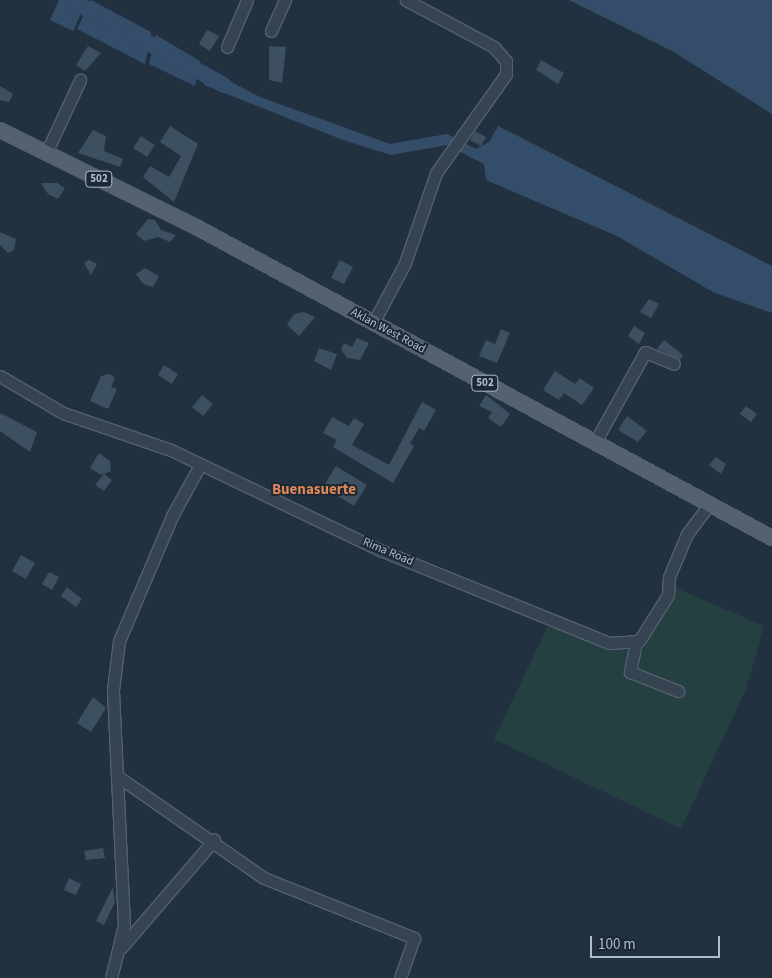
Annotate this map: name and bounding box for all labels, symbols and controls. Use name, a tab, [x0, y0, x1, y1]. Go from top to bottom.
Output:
road number: 502	[85, 170, 113, 188]
street label: Aklan West Road	[348, 305, 428, 357]
road number: 502	[471, 374, 499, 392]
district label: Buenasuerte	[272, 481, 356, 499]
street label: Rima Road	[360, 535, 416, 569]
scale bar	[592, 926, 722, 958]
text: 100 m	[598, 934, 636, 955]

